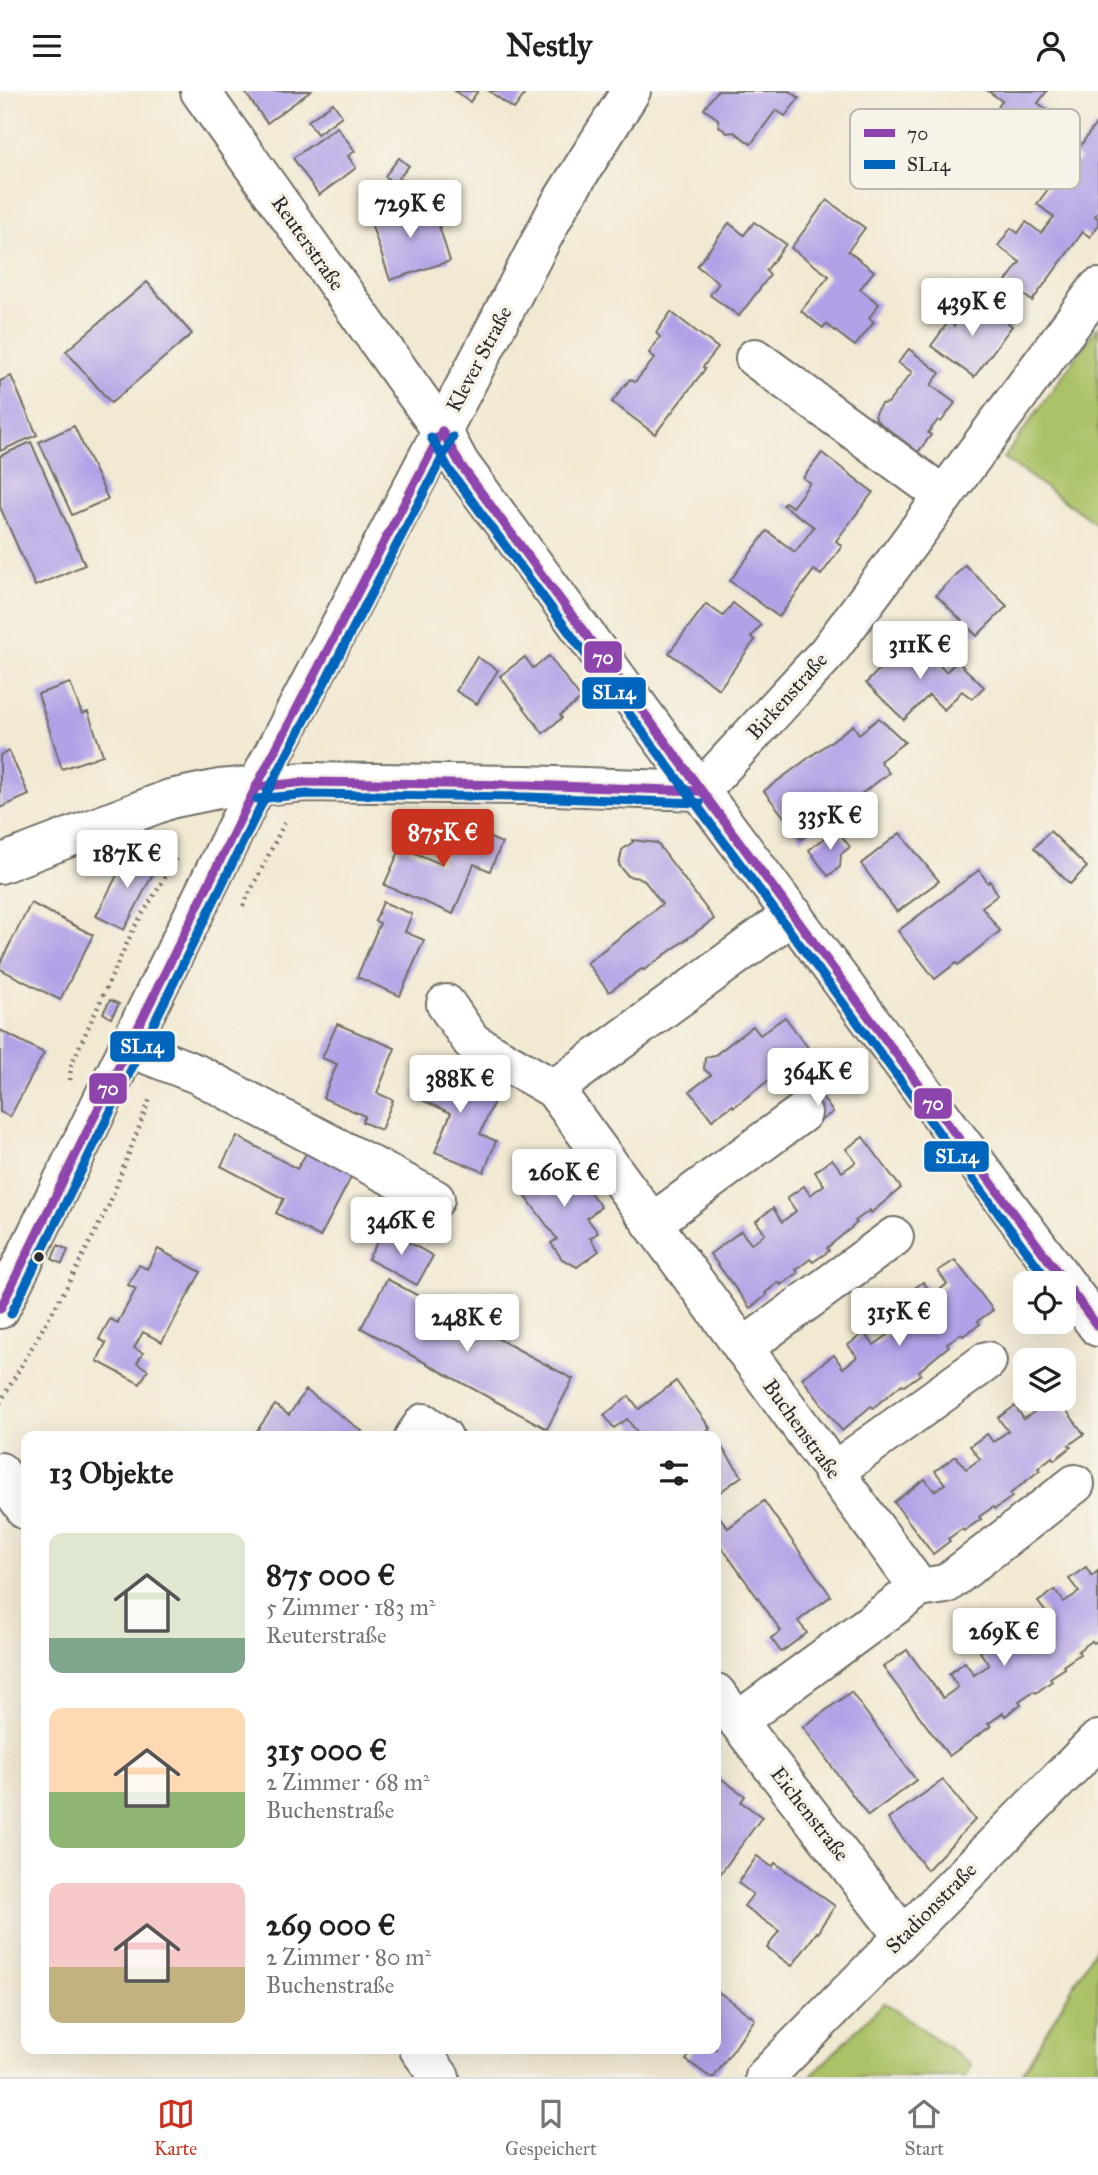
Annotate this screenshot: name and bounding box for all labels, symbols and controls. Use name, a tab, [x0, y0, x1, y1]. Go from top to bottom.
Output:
text: Nestly	[506, 26, 592, 65]
icon: menu	[28, 27, 66, 65]
icon: person	[1032, 27, 1070, 65]
legend	[850, 109, 1080, 189]
text: 70	[907, 122, 928, 145]
text: SL14	[907, 153, 950, 176]
pin: 729K €	[353, 181, 467, 240]
text: 729K €	[374, 189, 446, 217]
street label: Reuterstraße	[266, 190, 350, 296]
pin: 439K €	[915, 279, 1029, 338]
text: 439K €	[937, 287, 1007, 315]
street label: Klever Straße	[440, 301, 518, 416]
pin: 311K €	[863, 621, 977, 681]
text: 311K €	[889, 630, 951, 658]
line badge: 70	[583, 640, 623, 674]
text: 70	[592, 646, 614, 669]
street label: Birkenstraße	[741, 647, 833, 745]
line badge: SL14	[581, 676, 647, 710]
text: SL14	[592, 681, 637, 705]
pin: 335K €	[773, 793, 887, 852]
text: 335K €	[798, 801, 862, 829]
pin: 875K €	[386, 809, 500, 869]
text: 875K €	[408, 818, 478, 846]
pin: 187K €	[70, 831, 184, 890]
text: 187K €	[93, 839, 161, 867]
line badge: SL14	[109, 1030, 176, 1063]
text: SL14	[120, 1035, 165, 1059]
pin: 364K €	[761, 1049, 875, 1108]
pin: 388K €	[403, 1055, 517, 1115]
text: 364K €	[783, 1057, 853, 1085]
text: 388K €	[426, 1064, 494, 1092]
line badge: 70	[88, 1072, 128, 1105]
text: 70	[97, 1077, 119, 1100]
line badge: 70	[913, 1087, 953, 1120]
text: 70	[922, 1092, 944, 1115]
line badge: SL14	[923, 1140, 990, 1173]
text: SL14	[935, 1145, 980, 1169]
pin: 260K €	[507, 1149, 621, 1209]
text: 260K €	[528, 1158, 600, 1186]
pin: 346K €	[344, 1197, 458, 1257]
text: 346K €	[366, 1206, 436, 1234]
unlabelled marker	[32, 1250, 46, 1264]
map controls	[1013, 1271, 1076, 1411]
button: locate	[1013, 1271, 1076, 1334]
pin: 315K €	[842, 1289, 956, 1348]
pin: 248K €	[410, 1295, 524, 1354]
text: 315K €	[867, 1297, 931, 1325]
text: 248K €	[431, 1303, 503, 1331]
button: layers	[1013, 1348, 1076, 1411]
street label: Buchenstraße	[757, 1374, 847, 1484]
icon: filters	[655, 1454, 693, 1492]
text: 13 Objekte	[49, 1455, 173, 1491]
text: 875 000 €	[266, 1557, 395, 1593]
icon: home	[105, 1561, 189, 1645]
text: 5 Zimmer · 183 m²	[266, 1593, 436, 1621]
pin: 269K €	[947, 1609, 1061, 1668]
text: 269K €	[969, 1617, 1039, 1645]
text: Reuterstraße	[266, 1621, 387, 1649]
text: 315 000 €	[266, 1732, 387, 1768]
icon: home	[105, 1736, 189, 1820]
street label: Eichenstraße	[765, 1762, 855, 1867]
text: 2 Zimmer · 68 m²	[266, 1768, 430, 1796]
text: Buchenstraße	[266, 1796, 394, 1824]
street label: Stadionstraße	[880, 1857, 982, 1959]
text: 269 000 €	[266, 1907, 396, 1943]
icon: home	[105, 1911, 189, 1995]
text: 2 Zimmer · 80 m²	[266, 1943, 431, 1971]
text: Buchenstraße	[266, 1971, 394, 1999]
tab: Karte	[154, 2095, 197, 2160]
tab: Gespeichert	[505, 2095, 597, 2160]
tab: Start	[905, 2095, 944, 2160]

